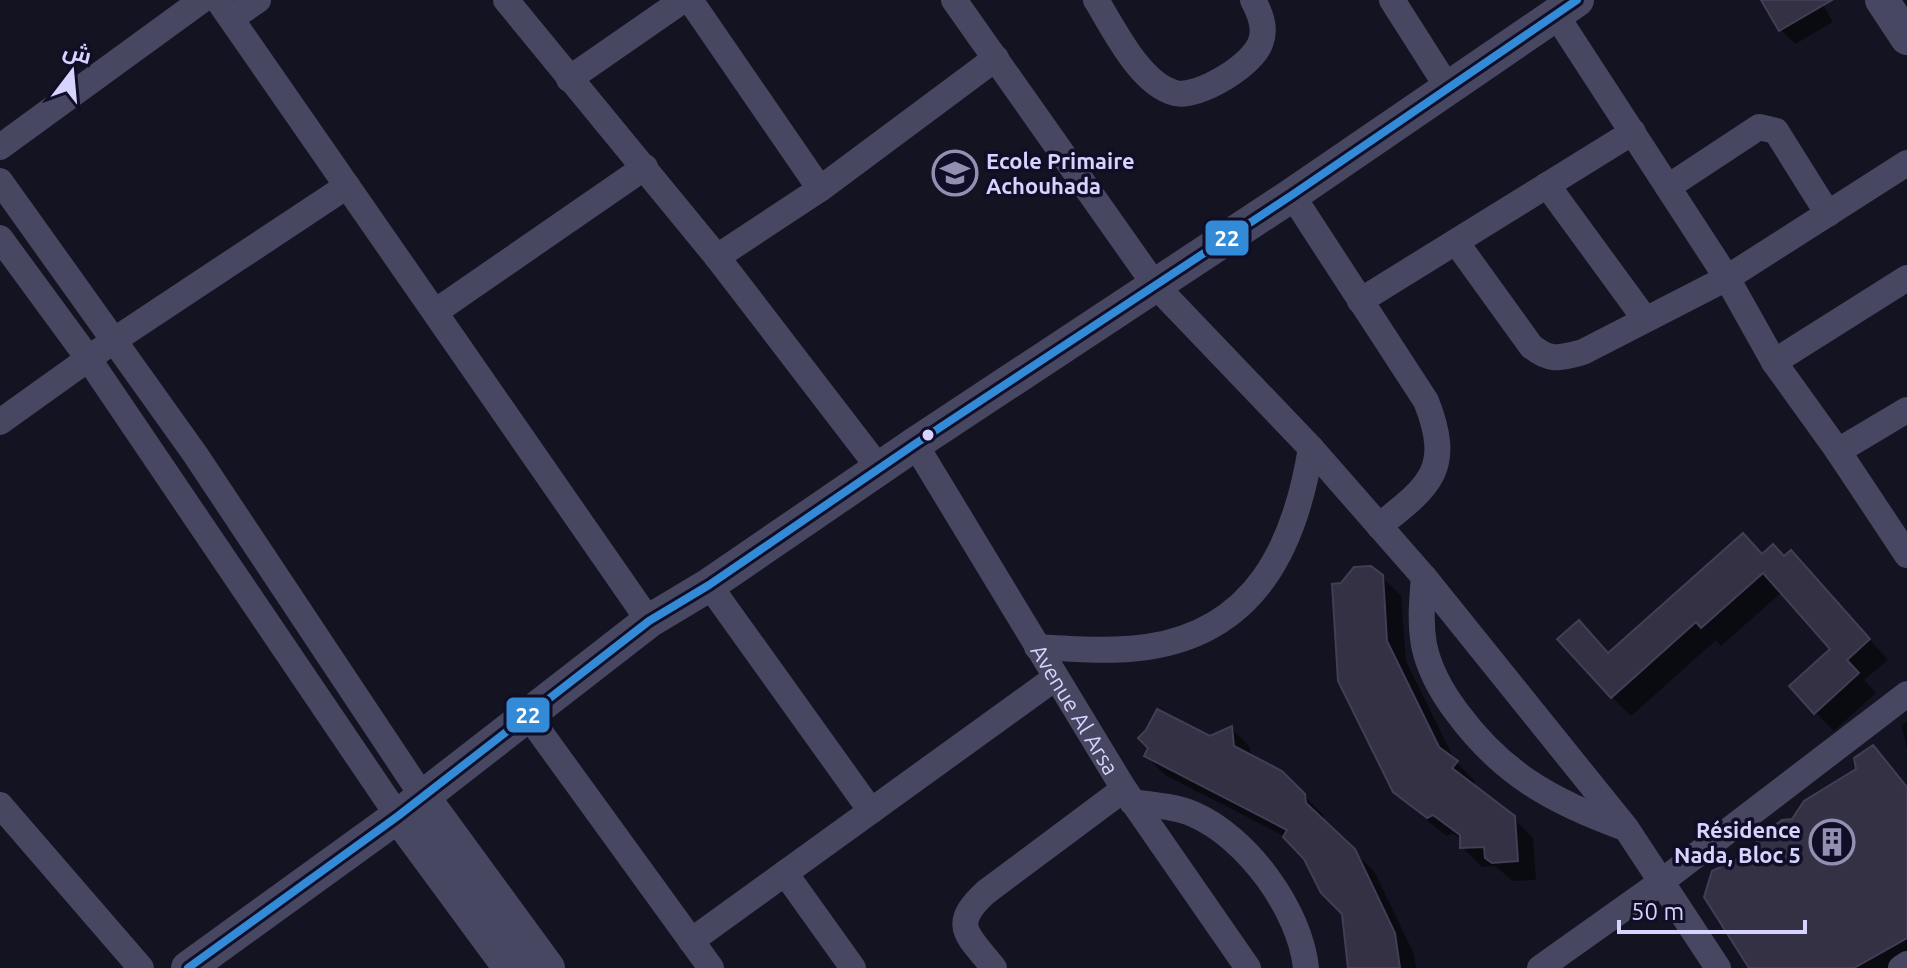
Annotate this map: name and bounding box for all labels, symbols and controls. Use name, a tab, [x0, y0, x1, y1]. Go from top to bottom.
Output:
north arrow	[32, 32, 112, 112]
text: ش	[60, 36, 95, 70]
place label: Ecole Primaire Achouhada	[986, 148, 1135, 198]
school or university icon: Ecole Primaire Achouhada	[931, 149, 979, 197]
line badge: 22	[1204, 219, 1250, 257]
text: 22	[1215, 225, 1239, 250]
unlabelled marker	[920, 427, 936, 443]
street label: Avenue Al Arsa	[1027, 639, 1125, 779]
line badge: 22	[505, 696, 551, 734]
text: 22	[516, 702, 540, 727]
place label: Résidence Nada, Bloc 5	[1674, 817, 1801, 867]
building icon: Résidence Nada, Bloc 5	[1808, 818, 1856, 866]
scale bar	[1619, 884, 1805, 934]
text: 50 m	[1631, 898, 1684, 925]

